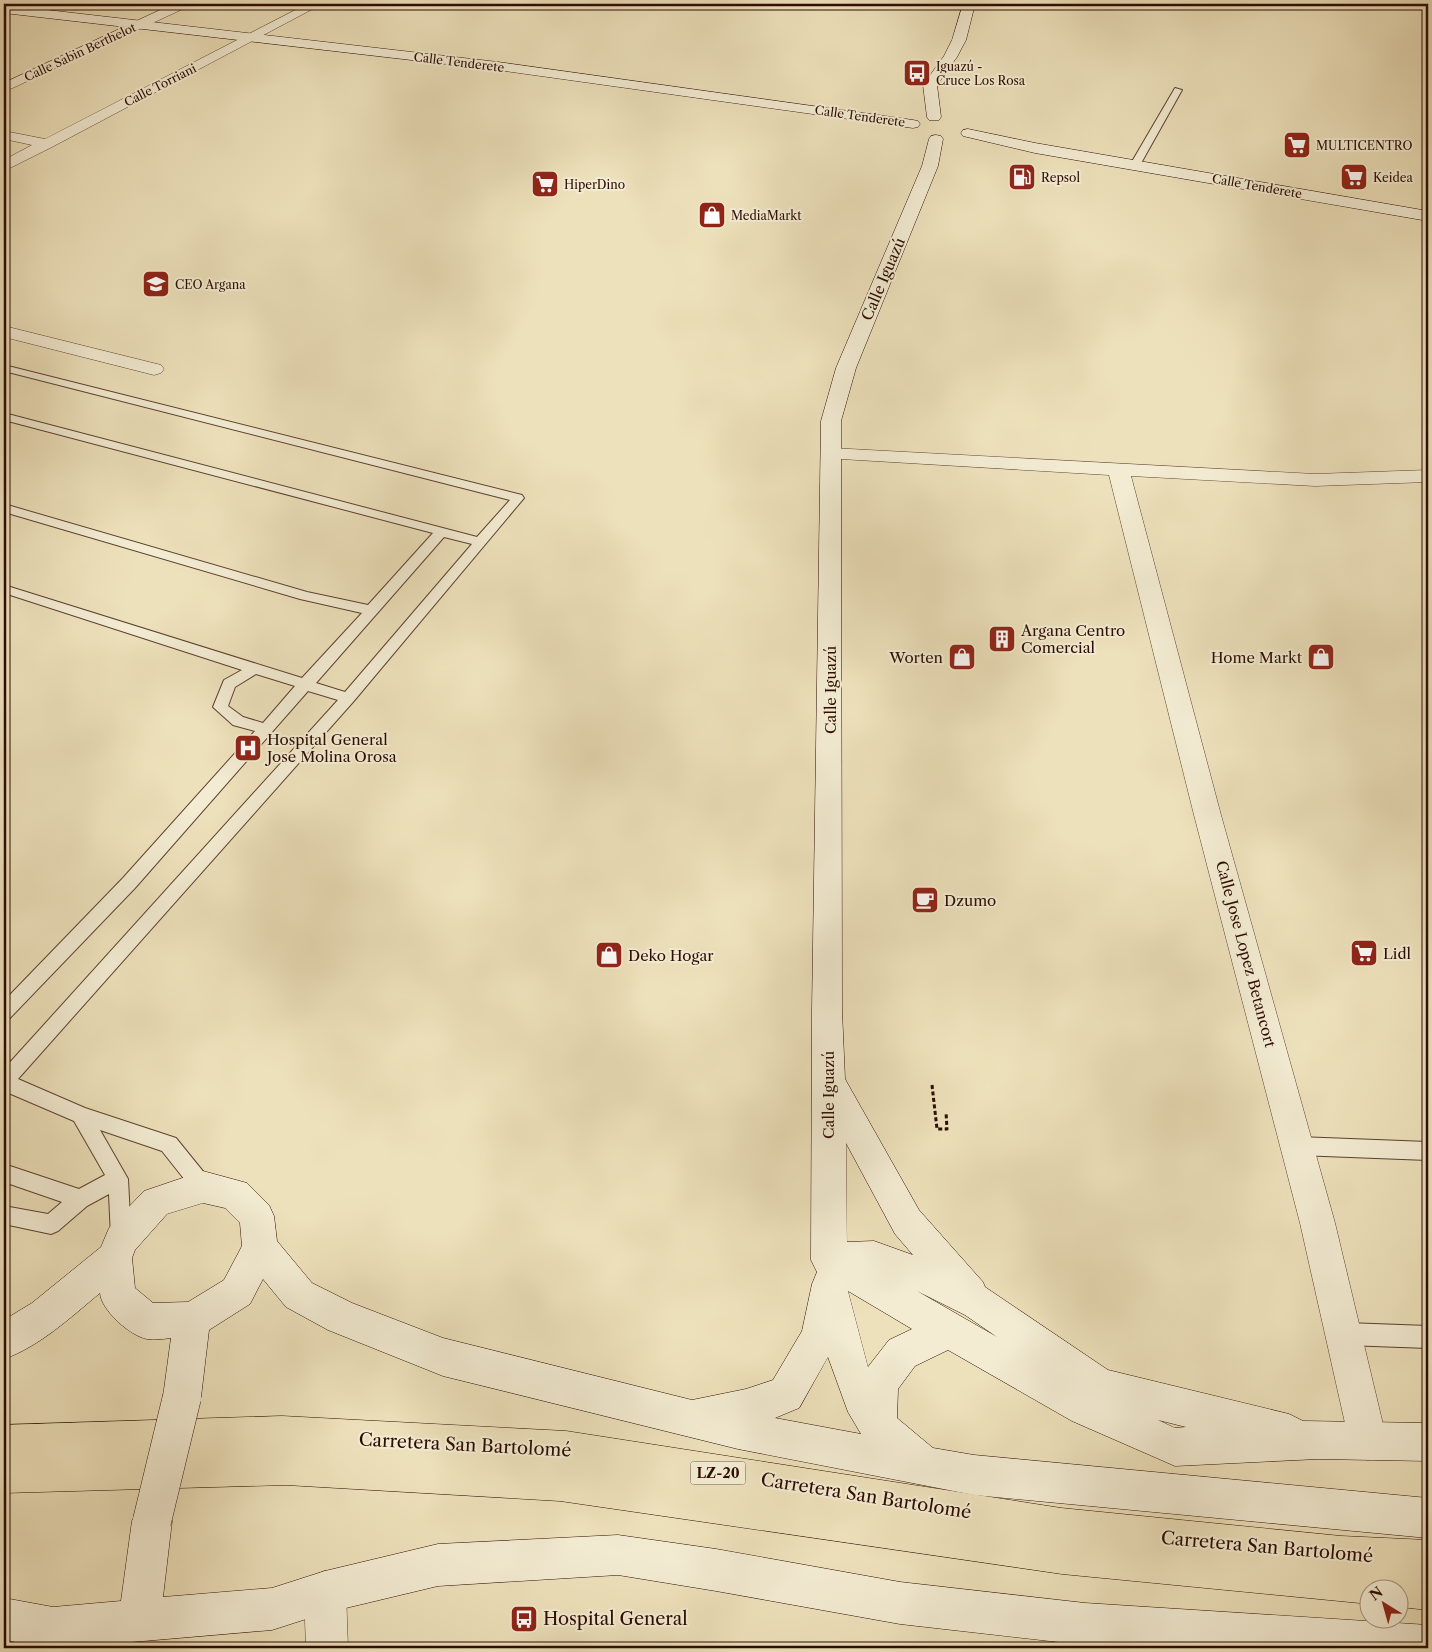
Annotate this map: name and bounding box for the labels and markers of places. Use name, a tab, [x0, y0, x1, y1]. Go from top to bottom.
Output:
bus stop icon: Iguazú - Cruce Los Rosa	[902, 58, 932, 88]
place label: Iguazú - Cruce Los Rosa	[936, 59, 1026, 88]
supermarket icon: MULTICENTRO	[1282, 130, 1312, 160]
place label: MULTICENTRO	[1316, 138, 1413, 153]
fuel station icon: Repsol	[1007, 162, 1037, 192]
supermarket icon: Keidea	[1339, 162, 1369, 192]
supermarket icon: HiperDino	[530, 169, 560, 199]
place label: Repsol	[1041, 170, 1080, 185]
place label: Keidea	[1373, 170, 1413, 185]
place label: HiperDino	[564, 177, 625, 192]
shop icon: MediaMarkt	[697, 200, 727, 230]
place label: MediaMarkt	[731, 208, 802, 223]
school or university icon: CEO Argana	[141, 269, 171, 299]
place label: CEO Argana	[175, 277, 246, 292]
place label: Argana Centro Comercial	[1020, 621, 1125, 657]
building icon: Argana Centro Comercial	[987, 624, 1017, 654]
shop icon: Worten	[947, 642, 977, 672]
shop icon: Home Markt	[1306, 642, 1336, 672]
place label: Worten	[888, 648, 944, 667]
place label: Home Markt	[1211, 648, 1303, 667]
place label: Hospital General Jose Molina Orosa	[265, 730, 397, 766]
hospital icon: Hospital General Jose Molina Orosa	[233, 733, 263, 763]
cafe icon: Dzumo	[910, 885, 940, 915]
place label: Dzumo	[944, 891, 996, 910]
supermarket icon: Lidl	[1349, 938, 1379, 968]
shop icon: Deko Hogar	[594, 940, 624, 970]
place label: Lidl	[1383, 944, 1412, 963]
place label: Deko Hogar	[628, 946, 714, 965]
bus stop icon: Hospital General	[509, 1604, 539, 1634]
place label: Hospital General	[543, 1608, 688, 1630]

